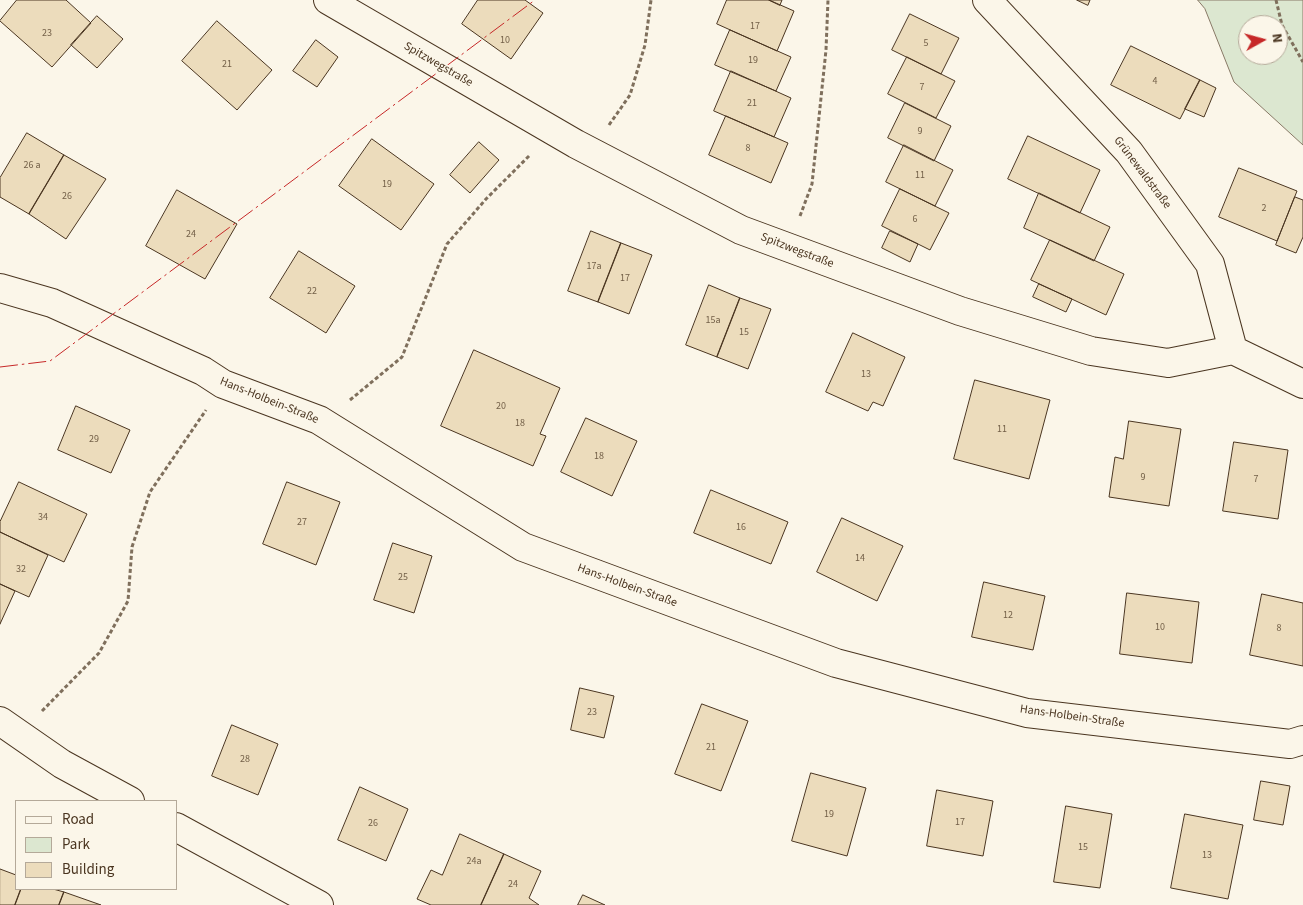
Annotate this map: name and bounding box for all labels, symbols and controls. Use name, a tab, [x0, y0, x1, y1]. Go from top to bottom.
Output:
north arrow	[1238, 15, 1288, 65]
house number: 17	[750, 21, 760, 33]
house number: 23	[42, 28, 52, 40]
text: N	[1266, 32, 1287, 44]
house number: 10	[500, 35, 510, 47]
house number: 5	[924, 38, 928, 50]
street label: Spitzwegstraße	[401, 39, 475, 91]
house number: 19	[748, 55, 758, 67]
house number: 21	[222, 59, 232, 71]
house number: 4	[1153, 76, 1157, 88]
house number: 7	[920, 82, 924, 94]
house number: 21	[747, 98, 757, 110]
house number: 9	[918, 126, 922, 138]
street label: Grünewaldstraße	[1110, 134, 1174, 212]
house number: 8	[746, 143, 750, 155]
house number: 26 a	[24, 160, 40, 172]
house number: 11	[915, 170, 925, 182]
house number: 19	[382, 179, 392, 191]
house number: 26	[62, 191, 72, 203]
house number: 2	[1262, 203, 1266, 215]
house number: 6	[913, 214, 917, 226]
house number: 24	[186, 229, 196, 241]
street label: Spitzwegstraße	[758, 230, 836, 272]
house number: 17a	[587, 261, 601, 273]
house number: 17	[620, 273, 630, 285]
house number: 22	[307, 286, 317, 298]
house number: 15a	[706, 315, 720, 327]
house number: 15	[739, 327, 749, 339]
house number: 13	[861, 369, 871, 381]
street label: Hans-Holbein-Straße	[217, 375, 321, 427]
house number: 20	[496, 401, 506, 413]
house number: 18	[515, 418, 525, 430]
house number: 11	[997, 424, 1007, 436]
house number: 29	[89, 434, 99, 446]
house number: 18	[594, 451, 604, 463]
house number: 9	[1141, 472, 1145, 484]
house number: 7	[1254, 474, 1258, 486]
house number: 34	[38, 512, 48, 524]
house number: 27	[297, 517, 307, 529]
house number: 16	[736, 522, 746, 534]
house number: 14	[855, 553, 865, 565]
street label: Hans-Holbein-Straße	[575, 561, 679, 611]
house number: 32	[16, 564, 26, 576]
house number: 25	[398, 572, 408, 584]
house number: 12	[1003, 610, 1013, 622]
house number: 10	[1155, 622, 1165, 634]
house number: 8	[1277, 623, 1281, 635]
street label: Hans-Holbein-Straße	[1019, 703, 1125, 731]
house number: 23	[587, 707, 597, 719]
house number: 21	[706, 742, 716, 754]
house number: 28	[240, 754, 250, 766]
legend	[15, 800, 178, 890]
text: Road	[62, 809, 94, 830]
house number: 19	[824, 809, 834, 821]
house number: 17	[955, 817, 965, 829]
house number: 26	[368, 818, 378, 830]
text: Park	[62, 834, 90, 855]
house number: 15	[1078, 842, 1088, 854]
house number: 13	[1202, 850, 1212, 862]
house number: 24a	[467, 856, 481, 868]
text: Building	[62, 859, 114, 880]
house number: 24	[508, 879, 518, 891]

